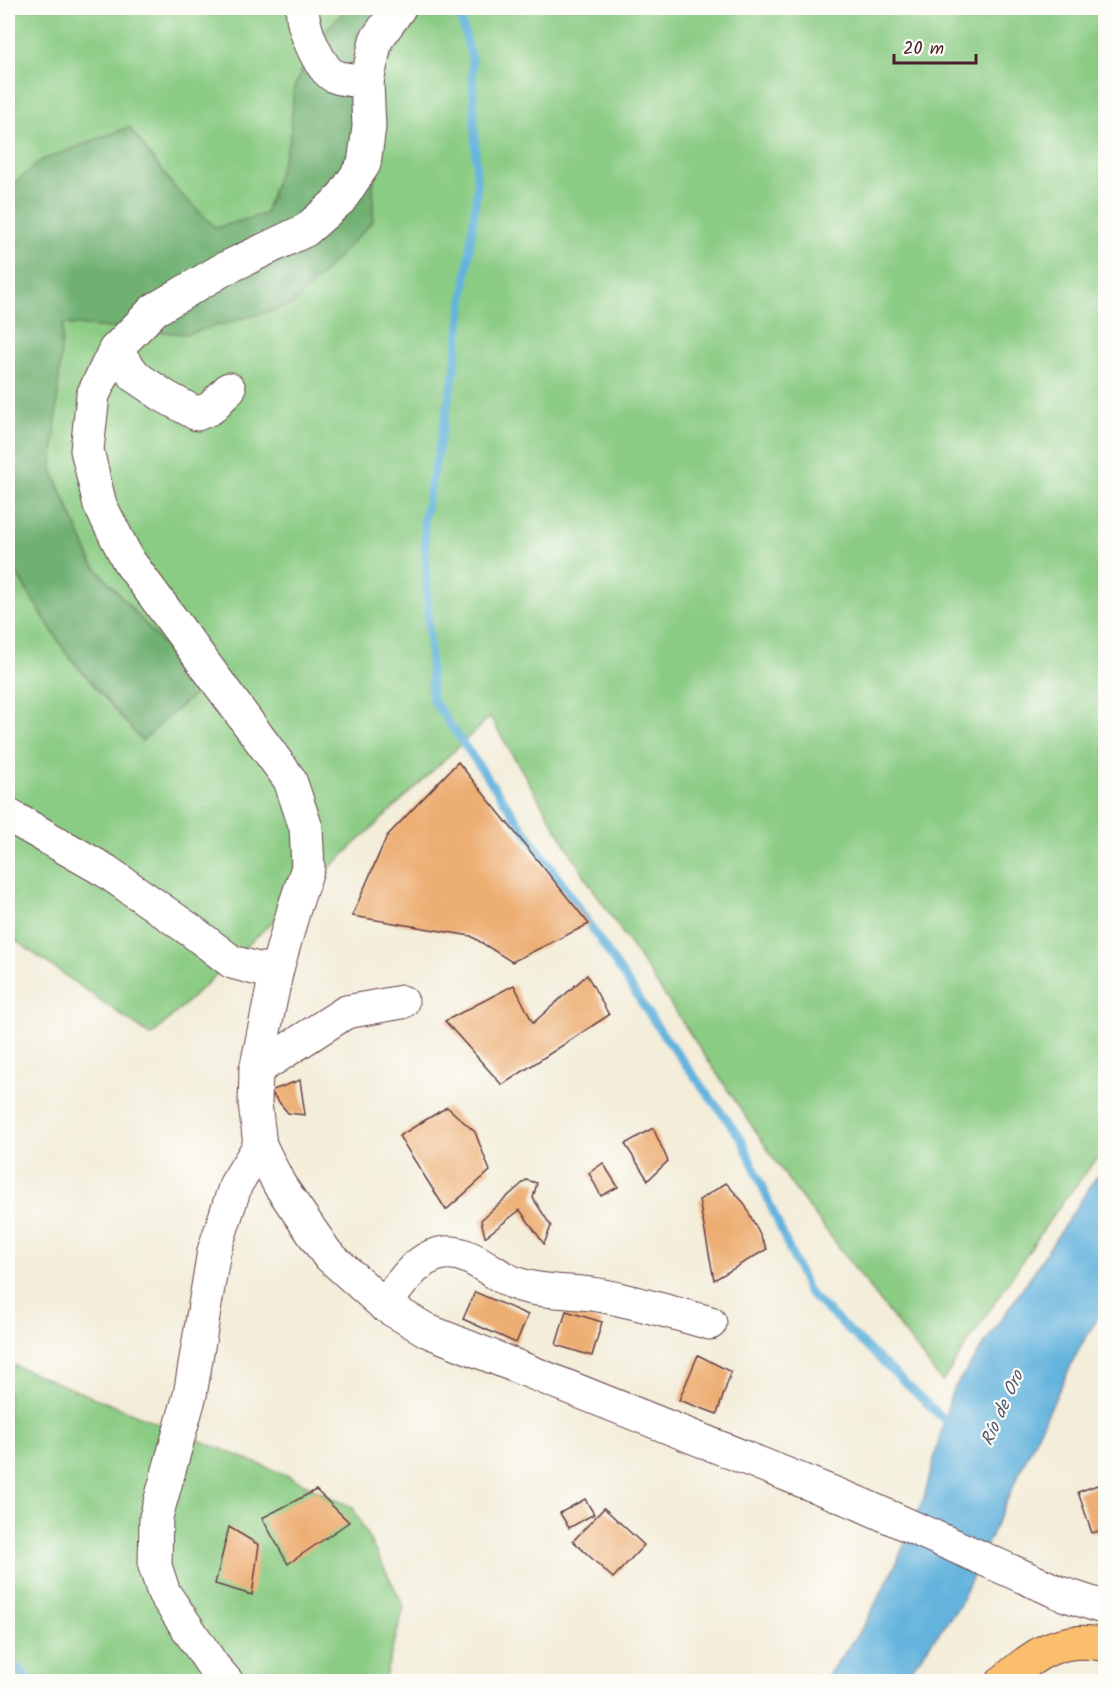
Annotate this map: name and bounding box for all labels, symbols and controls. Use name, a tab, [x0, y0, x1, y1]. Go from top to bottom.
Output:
scale bar	[894, 27, 976, 65]
text: 20 m	[903, 35, 944, 64]
water label: Río de Oro	[974, 1365, 1034, 1451]

